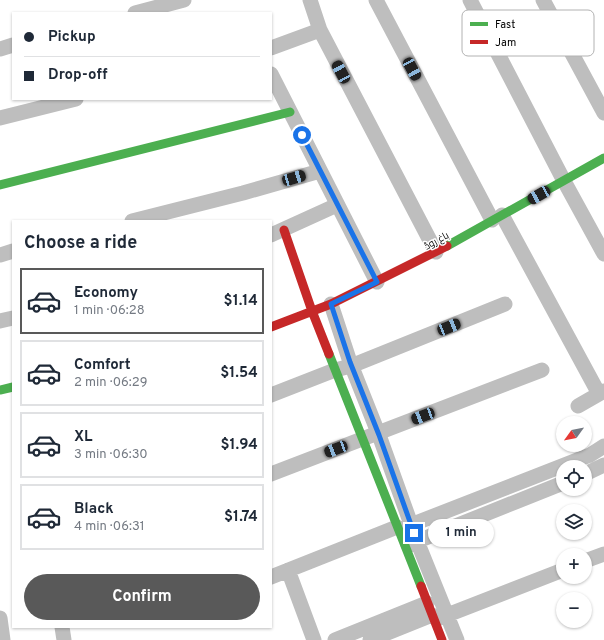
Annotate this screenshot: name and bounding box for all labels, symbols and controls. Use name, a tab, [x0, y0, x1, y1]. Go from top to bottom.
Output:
legend	[462, 10, 594, 56]
text: Fast	[495, 18, 515, 32]
text: Pickup	[48, 28, 96, 47]
text: Jam	[495, 36, 516, 50]
car	[401, 56, 423, 82]
car	[330, 59, 352, 85]
text: Drop-off	[48, 66, 108, 85]
route start	[293, 126, 311, 144]
car	[281, 169, 307, 187]
car	[526, 184, 552, 206]
street label: باغ روڈ	[422, 229, 451, 253]
text: Choose a ride	[24, 232, 137, 255]
icon: car	[26, 283, 62, 319]
text: Economy	[74, 284, 138, 303]
text: $1.14	[224, 292, 258, 311]
text: 1 min · 06:28	[74, 303, 145, 319]
car	[436, 317, 462, 337]
icon: car	[26, 355, 62, 391]
text: Comfort	[74, 356, 131, 375]
text: $1.54	[220, 364, 258, 383]
text: 2 min · 06:29	[74, 375, 148, 391]
car	[410, 406, 436, 426]
north arrow	[556, 416, 592, 452]
map controls	[556, 416, 592, 628]
icon: car	[26, 427, 62, 463]
text: XL	[74, 428, 92, 447]
text: $1.94	[220, 436, 258, 455]
car	[323, 439, 349, 459]
text: 3 min · 06:30	[74, 447, 148, 463]
button: locate	[556, 460, 592, 496]
icon: car	[26, 499, 62, 535]
text: Black	[74, 500, 114, 519]
button: layers	[556, 504, 592, 540]
text: $1.74	[224, 508, 258, 527]
text: 4 min · 06:31	[74, 519, 145, 535]
callout: 1 min	[428, 519, 494, 547]
route end	[405, 524, 423, 542]
text: 1 min	[445, 525, 477, 541]
button: +	[556, 548, 592, 584]
button: Confirm	[24, 574, 260, 620]
button: −	[556, 592, 592, 628]

